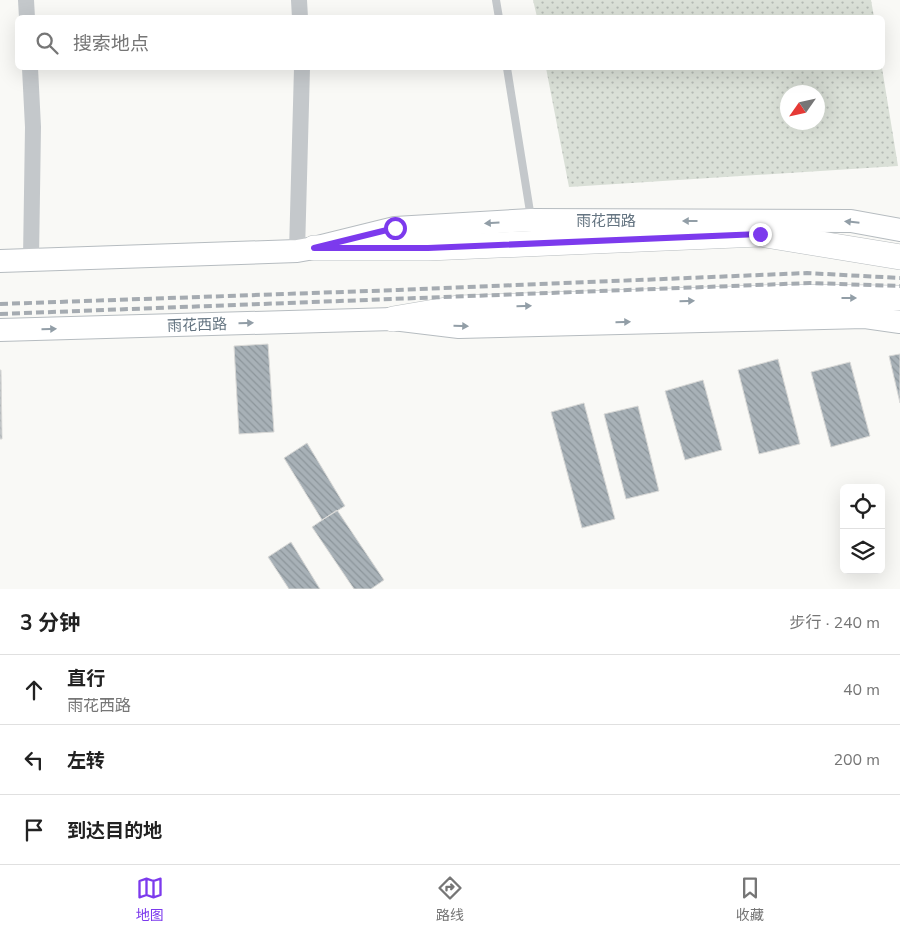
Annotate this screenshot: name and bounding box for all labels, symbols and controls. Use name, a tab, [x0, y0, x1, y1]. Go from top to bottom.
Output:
search box	[15, 15, 885, 70]
icon: search	[33, 29, 61, 57]
text: 搜索地点	[73, 31, 149, 57]
north arrow	[780, 85, 825, 130]
street label: 雨花西路	[576, 211, 636, 231]
route start	[384, 217, 407, 240]
one-way arrow	[681, 217, 697, 225]
one-way arrow	[844, 218, 860, 226]
one-way arrow	[484, 219, 500, 227]
route end	[749, 223, 772, 246]
one-way arrow	[842, 294, 858, 302]
one-way arrow	[679, 296, 695, 304]
one-way arrow	[517, 302, 533, 310]
street label: 雨花西路	[167, 314, 227, 336]
one-way arrow	[615, 318, 631, 326]
one-way arrow	[238, 319, 254, 327]
one-way arrow	[453, 322, 469, 330]
one-way arrow	[41, 324, 57, 332]
map controls	[840, 484, 885, 574]
button: locate	[840, 484, 885, 529]
button: layers	[840, 529, 885, 574]
text: 3 分钟	[20, 609, 80, 637]
text: 步行 · 240 m	[790, 612, 880, 634]
text: 直行	[67, 666, 105, 692]
icon: ahead	[20, 676, 48, 704]
text: 40 m	[843, 679, 880, 701]
text: 雨花西路	[67, 695, 131, 717]
icon: left	[20, 746, 48, 774]
text: 左转	[67, 748, 105, 774]
text: 200 m	[833, 749, 880, 771]
icon: arrive	[20, 816, 48, 844]
text: 到达目的地	[67, 818, 162, 844]
tab: 地图	[136, 874, 164, 925]
tab: 路线	[436, 874, 464, 925]
tab: 收藏	[736, 874, 764, 925]

